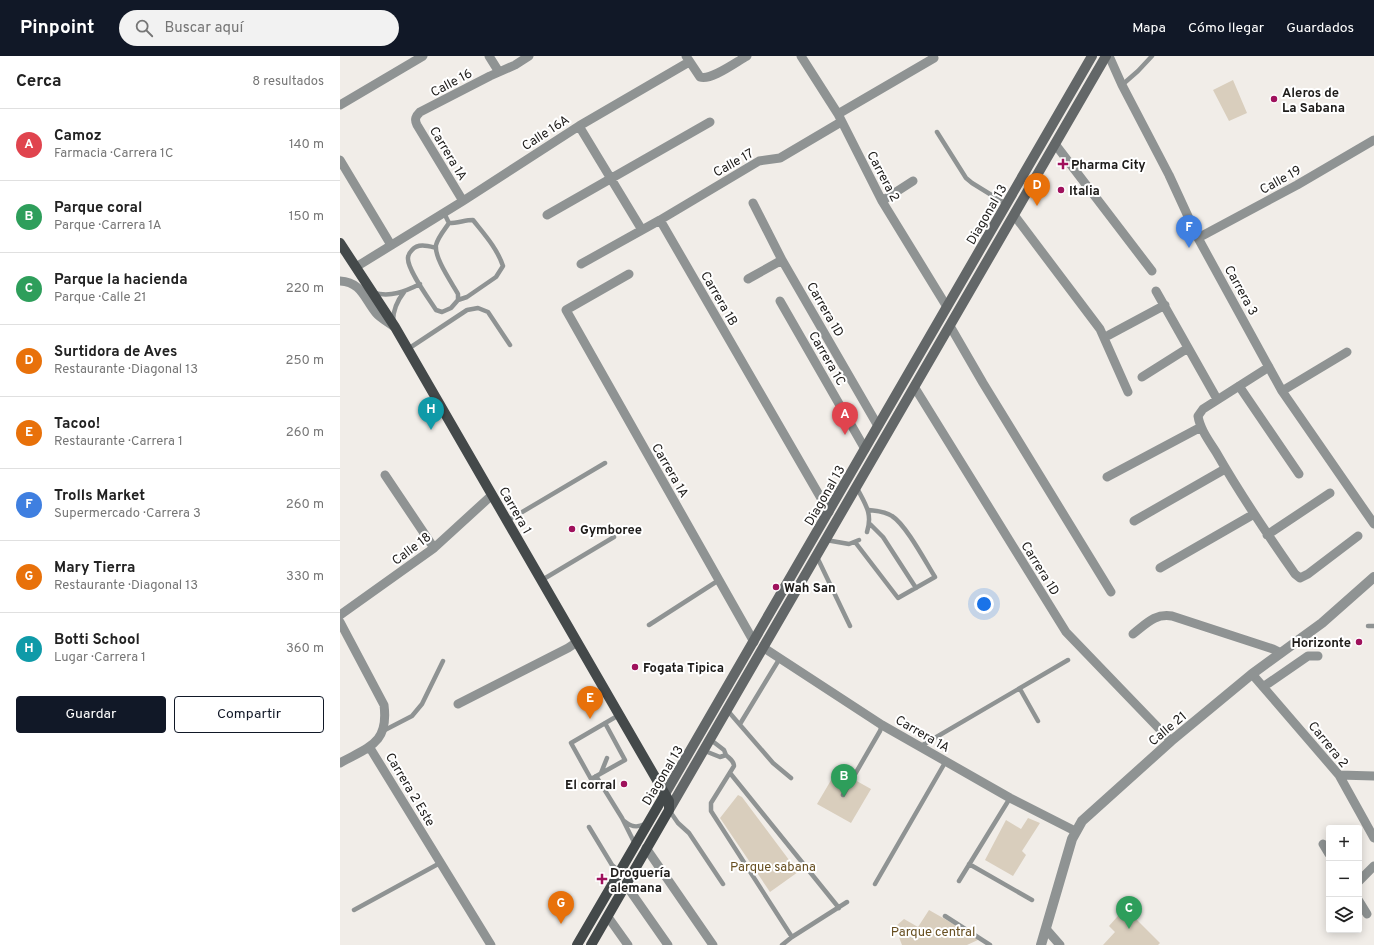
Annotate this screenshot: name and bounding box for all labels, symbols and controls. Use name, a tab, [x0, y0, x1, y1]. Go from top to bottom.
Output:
search box	[119, 10, 399, 46]
text: Pinpoint	[20, 16, 95, 40]
icon: search	[133, 17, 155, 39]
text: Buscar aquí	[165, 19, 243, 38]
text: Mapa	[1132, 20, 1166, 37]
text: Cómo llegar	[1188, 20, 1264, 37]
text: Guardados	[1286, 20, 1354, 37]
street label: Calle 16	[428, 66, 475, 101]
text: Cerca	[16, 71, 62, 93]
text: 8 resultados	[252, 74, 324, 90]
place label: Aleros de La Sabana	[1282, 86, 1345, 117]
marker: Aleros de La Sabana	[1269, 94, 1279, 104]
street label: Calle 16A	[519, 112, 573, 155]
street label: Carrera 1A	[425, 124, 470, 184]
text: Camoz	[54, 127, 102, 146]
text: A	[24, 137, 34, 153]
text: 140 m	[289, 137, 324, 153]
text: Farmacia · Carrera 1C	[54, 146, 173, 162]
street label: Calle 17	[711, 146, 757, 181]
street label: Carrera 2	[862, 149, 902, 205]
place label: Pharma City	[1071, 158, 1146, 174]
marker: Pharma City	[1058, 159, 1068, 169]
street label: Calle 19	[1258, 163, 1304, 199]
pin: D	[1024, 173, 1050, 206]
street label: Diagonal 13	[964, 182, 1011, 248]
place label: Italia	[1069, 184, 1100, 200]
marker: Italia	[1056, 185, 1066, 195]
text: Parque coral	[54, 199, 142, 218]
text: B	[25, 209, 33, 225]
text: 150 m	[289, 209, 324, 225]
pin: F	[1176, 215, 1202, 248]
text: Parque · Carrera 1A	[54, 218, 162, 234]
street label: Carrera 3	[1220, 263, 1261, 319]
street label: Carrera 1B	[696, 269, 740, 329]
text: Parque la hacienda	[54, 271, 188, 290]
street label: Carrera 1D	[802, 280, 846, 340]
text: C	[25, 281, 33, 297]
text: 220 m	[286, 281, 324, 297]
text: Parque · Calle 21	[54, 290, 146, 306]
street label: Carrera 1C	[804, 329, 848, 389]
text: Surtidora de Aves	[54, 343, 177, 362]
text: D	[24, 353, 34, 369]
text: 250 m	[286, 353, 324, 369]
text: Restaurante · Diagonal 13	[54, 362, 198, 378]
pin: H	[418, 397, 444, 430]
pin: A	[832, 402, 858, 435]
text: Tacoo!	[54, 415, 100, 434]
text: E	[25, 425, 33, 441]
text: 260 m	[286, 425, 324, 441]
text: Restaurante · Carrera 1	[54, 434, 183, 450]
street label: Carrera 1A	[647, 441, 691, 501]
street label: Diagonal 13	[802, 463, 849, 529]
street label: Carrera 1	[494, 485, 534, 537]
text: Trolls Market	[54, 487, 145, 506]
text: F	[25, 497, 33, 513]
text: 260 m	[286, 497, 324, 513]
text: Supermercado · Carrera 3	[54, 506, 201, 522]
place label: Gymboree	[580, 523, 642, 539]
marker: Gymboree	[567, 524, 577, 534]
street label: Calle 18	[389, 530, 435, 569]
street label: Carrera 1D	[1016, 539, 1062, 599]
text: Mary Tierra	[54, 559, 135, 578]
text: G	[25, 569, 33, 585]
text: 330 m	[286, 569, 324, 585]
text: Restaurante · Diagonal 13	[54, 578, 198, 594]
place label: Wah San	[784, 581, 836, 597]
marker: Wah San	[771, 582, 781, 592]
your location	[974, 594, 994, 614]
text: Botti School	[54, 631, 140, 650]
place label: Horizonte	[1291, 636, 1351, 652]
marker: Horizonte	[1354, 637, 1364, 647]
text: H	[24, 641, 34, 657]
text: 360 m	[286, 641, 324, 657]
text: Lugar · Carrera 1	[54, 650, 146, 666]
place label: Fogata Tipica	[643, 661, 724, 677]
marker: Fogata Tipica	[630, 662, 640, 672]
pin: E	[577, 686, 603, 719]
button: Guardar	[16, 696, 166, 733]
button: Compartir	[174, 696, 324, 733]
street label: Calle 21	[1146, 709, 1191, 750]
street label: Carrera 1A	[892, 713, 952, 757]
street label: Carrera 2	[1304, 719, 1351, 772]
street label: Diagonal 13	[640, 743, 688, 809]
street label: Carrera 2 Este	[381, 750, 438, 830]
pin: B	[831, 764, 857, 797]
place label: El corral	[565, 778, 616, 794]
marker: El corral	[619, 779, 629, 789]
map controls	[1326, 825, 1362, 933]
button: +	[1326, 825, 1362, 861]
park label: Parque sabana	[730, 860, 816, 876]
button: −	[1326, 861, 1362, 897]
place label: Droguería alemana	[610, 866, 670, 897]
marker: Droguería alemana	[597, 874, 607, 884]
pin: G	[548, 891, 574, 924]
pin: C	[1116, 896, 1142, 929]
button: layers	[1326, 897, 1362, 933]
park label: Parque central	[891, 925, 975, 941]

